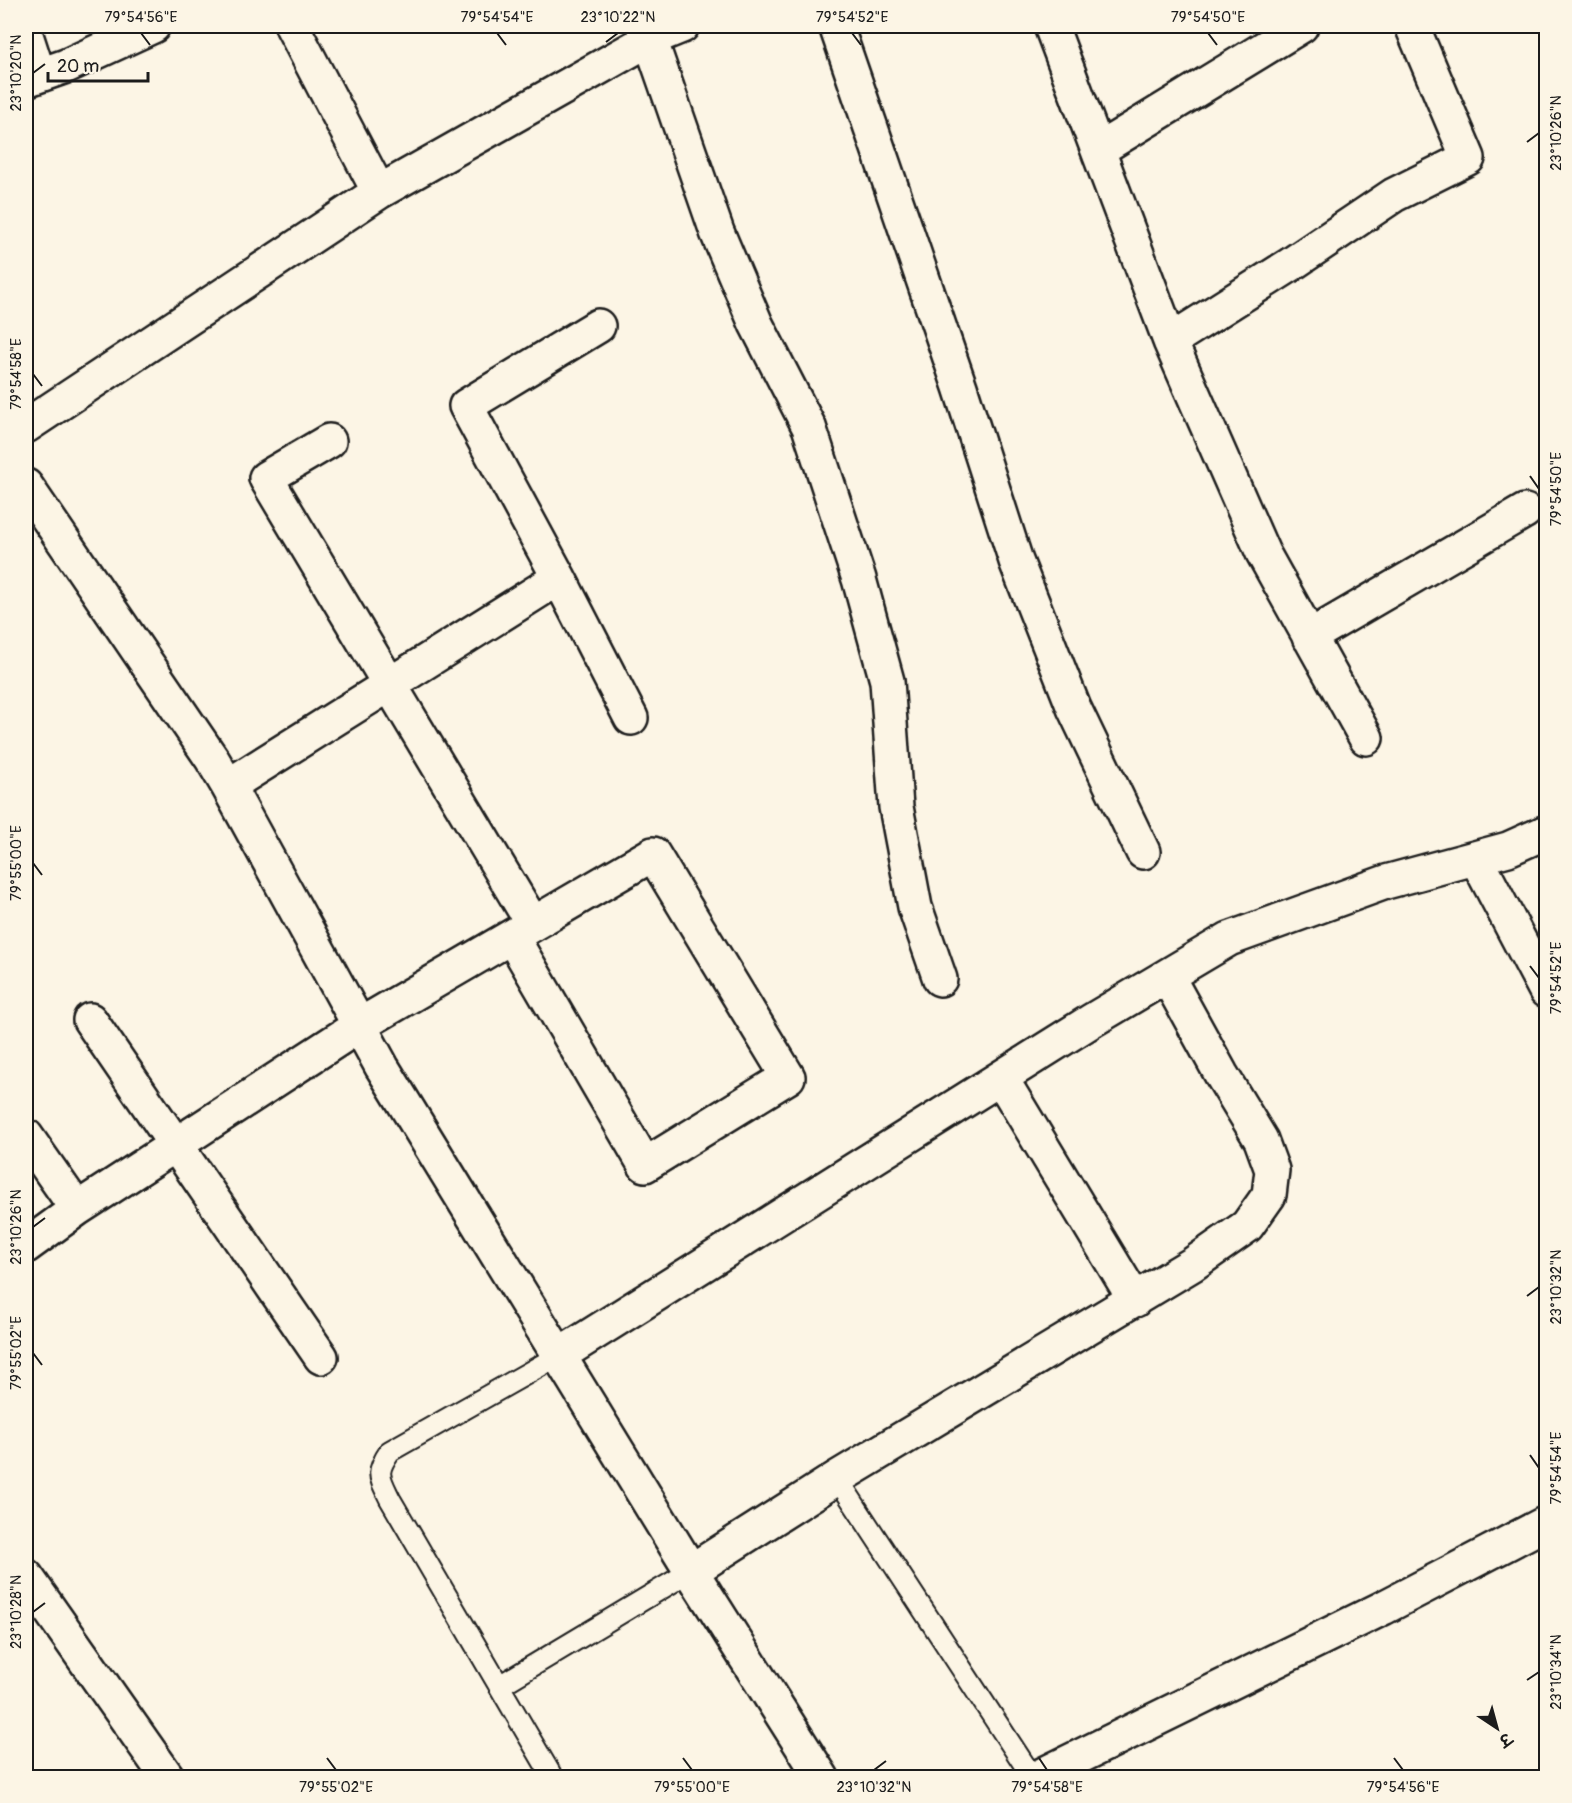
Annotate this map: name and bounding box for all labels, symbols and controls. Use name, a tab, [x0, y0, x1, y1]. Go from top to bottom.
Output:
text: 79°54'56"E	[105, 8, 178, 27]
text: 79°54'54"E	[461, 8, 534, 27]
text: 23°10'22"N	[581, 8, 655, 27]
text: 79°54'52"E	[816, 8, 888, 27]
text: 79°54'50"E	[1171, 8, 1245, 27]
text: 23°10'20"N	[7, 35, 26, 111]
scale bar	[48, 45, 148, 83]
text: 20 m	[57, 55, 99, 78]
text: 23°10'26"N	[1547, 95, 1566, 171]
text: 79°54'58"E	[7, 338, 26, 410]
text: 79°54'50"E	[1547, 452, 1566, 526]
text: 79°55'00"E	[7, 825, 26, 901]
text: 79°54'52"E	[1547, 942, 1566, 1014]
text: 23°10'26"N	[7, 1189, 26, 1265]
text: 23°10'32"N	[1547, 1250, 1566, 1324]
text: 79°55'02"E	[7, 1316, 26, 1390]
text: 79°54'54"E	[1547, 1431, 1566, 1504]
text: 23°10'28"N	[7, 1575, 26, 1649]
text: 23°10'34"N	[1547, 1634, 1566, 1710]
north arrow	[1467, 1698, 1527, 1758]
text: उ	[1494, 1727, 1517, 1751]
text: 79°55'02"E	[299, 1778, 373, 1797]
text: 79°55'00"E	[654, 1778, 730, 1797]
text: 23°10'32"N	[837, 1778, 911, 1797]
text: 79°54'58"E	[1011, 1778, 1083, 1797]
text: 79°54'56"E	[1367, 1778, 1440, 1797]

